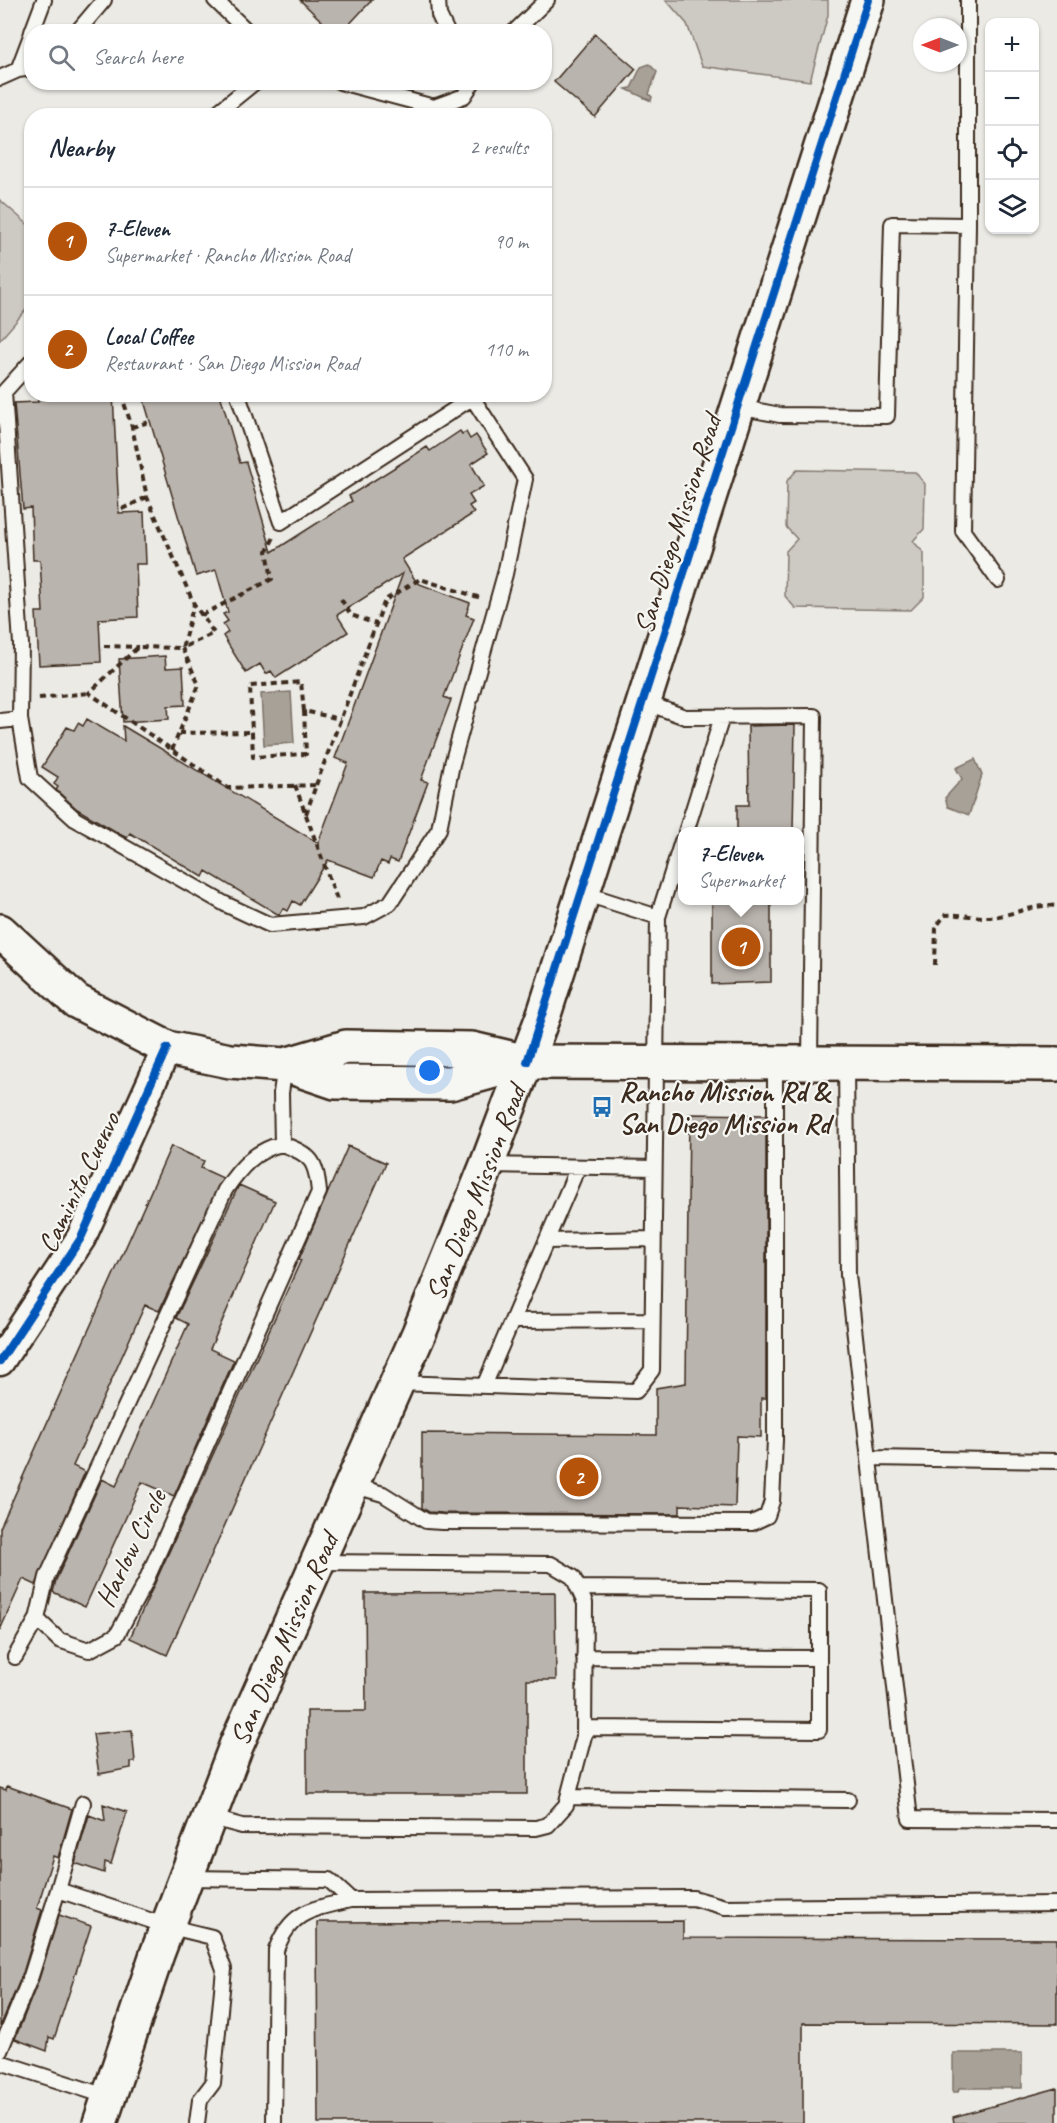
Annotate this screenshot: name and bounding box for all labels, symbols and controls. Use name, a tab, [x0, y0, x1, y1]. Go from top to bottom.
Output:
north arrow	[913, 18, 967, 72]
map controls	[985, 18, 1039, 234]
button: +	[985, 18, 1039, 72]
search box	[24, 24, 552, 90]
icon: search	[45, 41, 78, 74]
text: Search here	[93, 43, 183, 71]
button: −	[985, 72, 1039, 126]
button: locate	[985, 126, 1039, 180]
text: Nearby	[48, 131, 113, 164]
text: 2 results	[469, 135, 528, 160]
button: layers	[985, 180, 1039, 234]
text: 7-Eleven	[105, 215, 170, 243]
text: 1	[63, 229, 72, 254]
text: 90 m	[494, 229, 528, 254]
text: Supermarket · Rancho Mission Road	[105, 243, 350, 268]
text: Local Coffee	[105, 323, 193, 351]
text: 2	[63, 337, 72, 362]
text: 110 m	[485, 337, 528, 362]
text: Restaurant · San Diego Mission Road	[105, 351, 359, 376]
street label: San Diego Mission Road	[626, 406, 731, 638]
popup	[678, 827, 804, 905]
text: 7-Eleven	[699, 840, 763, 868]
text: Supermarket	[699, 868, 784, 893]
pin: 1	[722, 924, 760, 970]
your location	[415, 1056, 444, 1085]
place label: Rancho Mission Rd & San Diego Mission Rd	[619, 1074, 835, 1141]
street label: San Diego Mission Road	[417, 1076, 535, 1305]
bus stop icon: Rancho Mission Rd & San Diego Mission Rd	[590, 1095, 614, 1119]
street label: Caminito Cuervo	[29, 1104, 128, 1258]
pin: 2	[560, 1454, 598, 1500]
street label: Harlow Circle	[87, 1482, 175, 1613]
street label: San Diego Mission Road	[222, 1524, 348, 1751]

